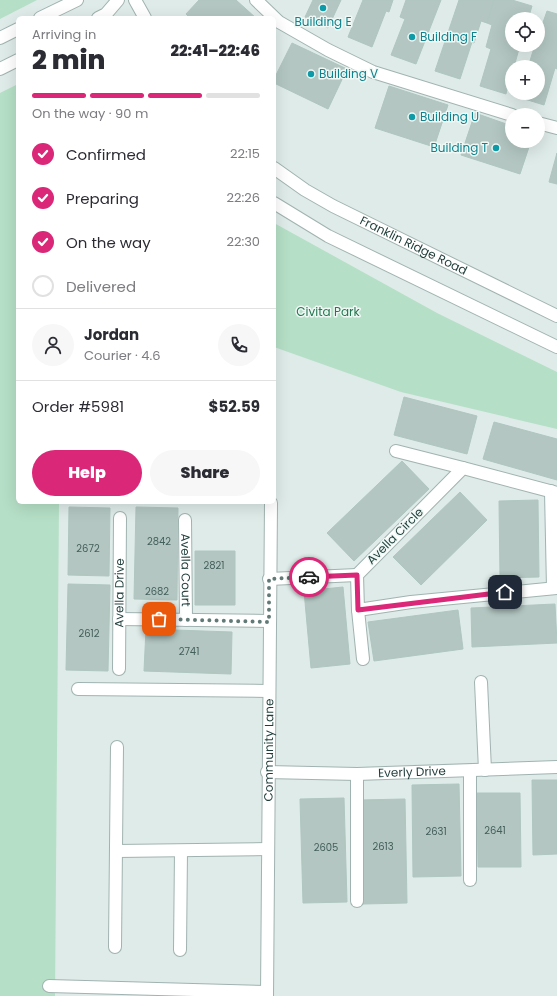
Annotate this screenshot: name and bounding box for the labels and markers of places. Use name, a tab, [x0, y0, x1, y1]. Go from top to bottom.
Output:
marker: Building E	[318, 3, 328, 13]
place label: Building E	[294, 13, 352, 30]
place label: Building F	[420, 28, 477, 45]
marker: Building F	[407, 32, 417, 42]
place label: Building V	[319, 65, 378, 82]
marker: Building V	[306, 69, 316, 79]
place label: Building U	[420, 108, 479, 125]
marker: Building U	[407, 112, 417, 122]
place label: Building T	[431, 139, 489, 156]
marker: Building T	[491, 143, 501, 153]
pin	[488, 575, 522, 609]
pin	[142, 602, 176, 636]

